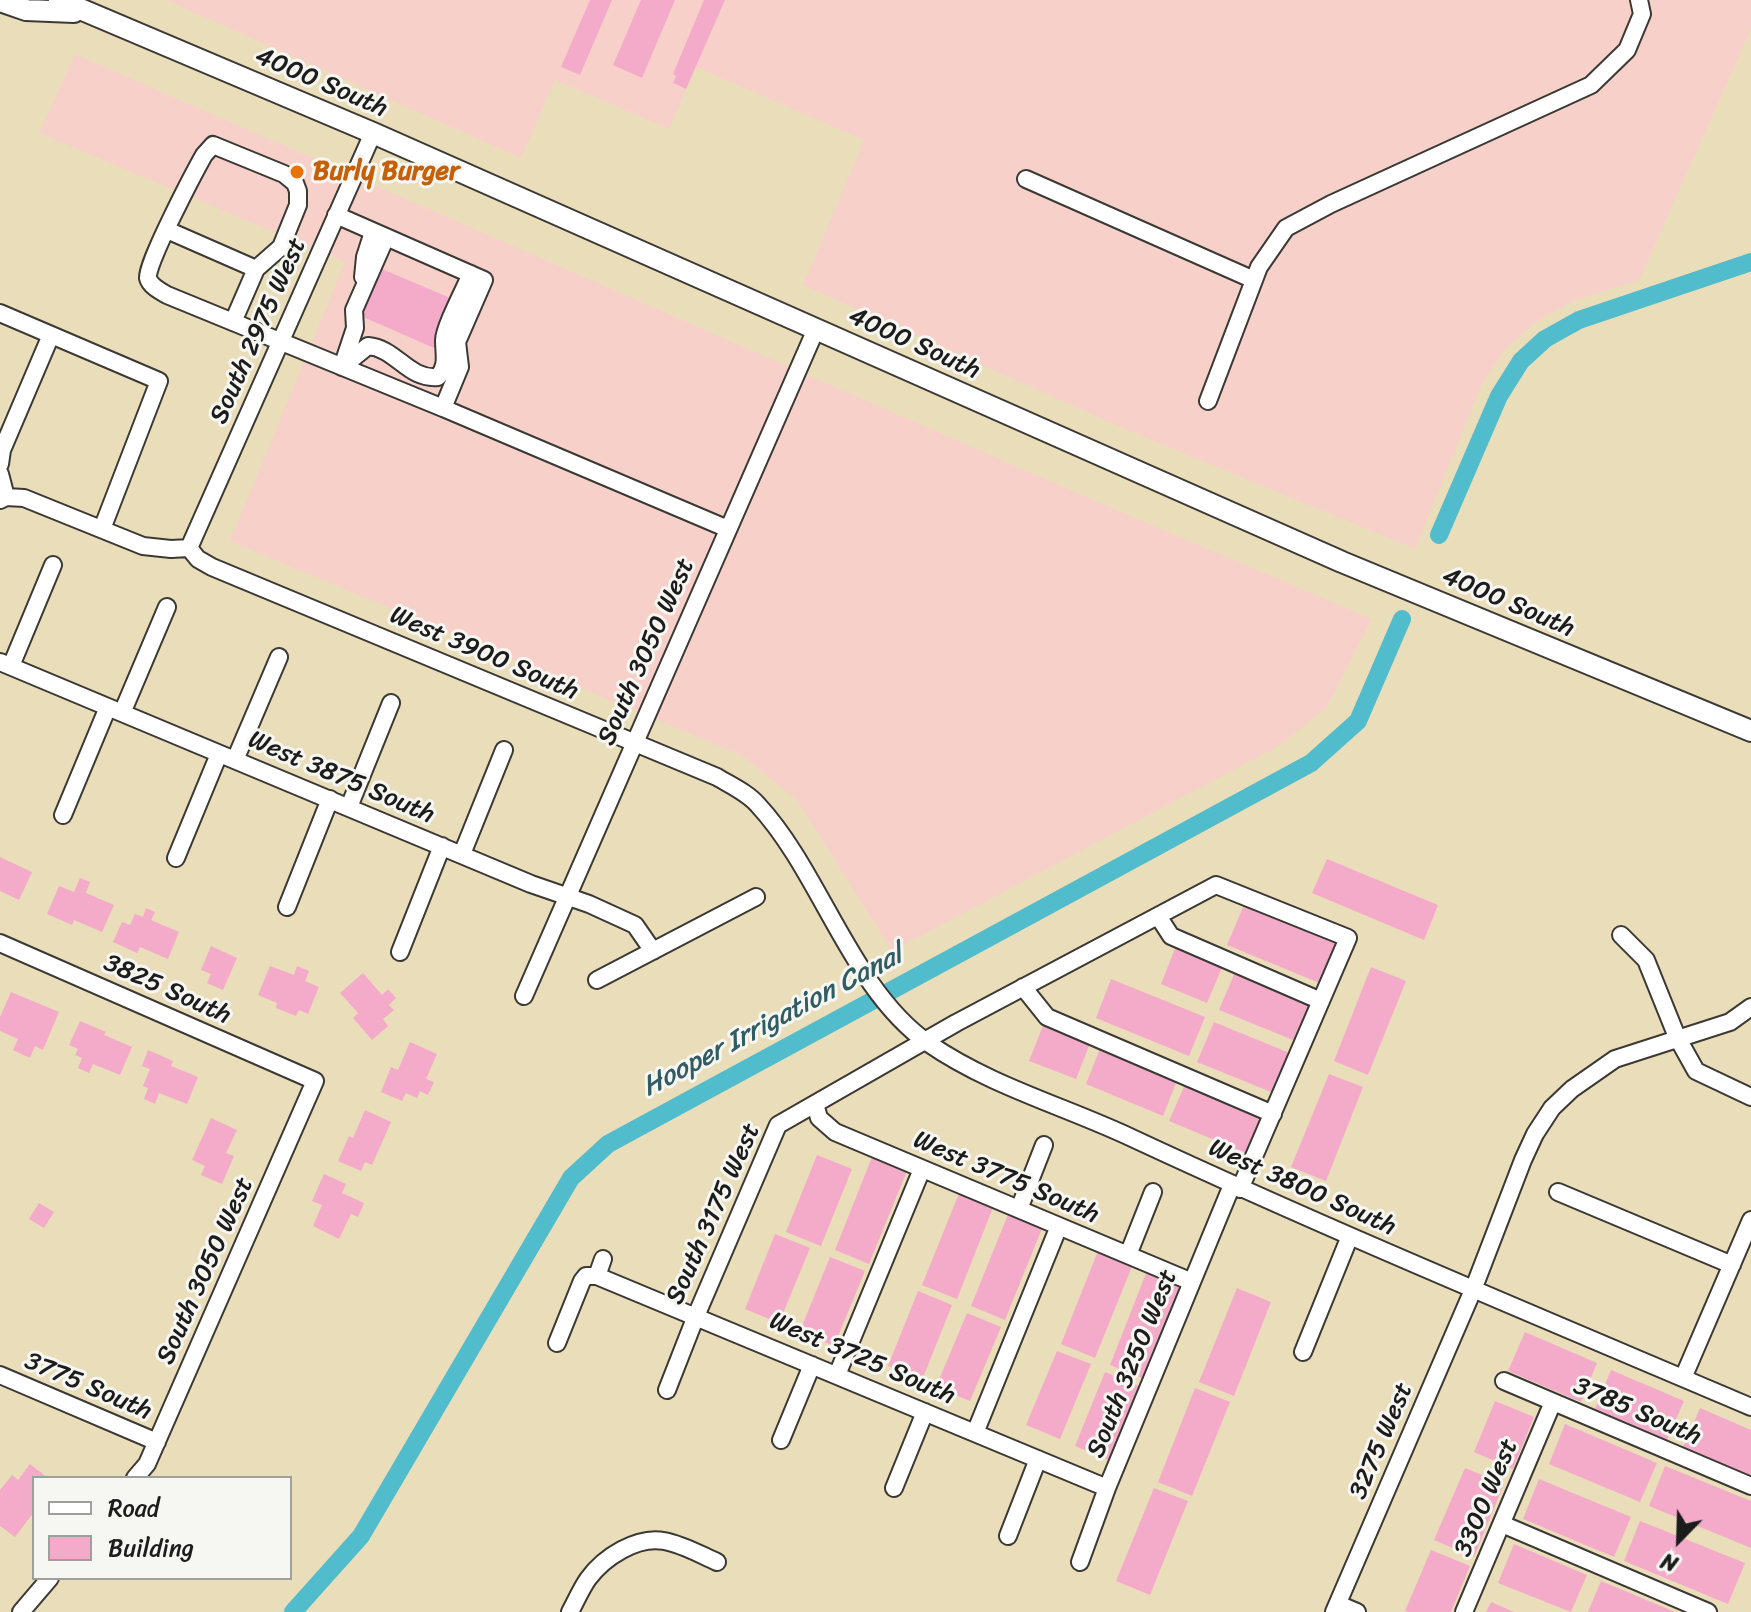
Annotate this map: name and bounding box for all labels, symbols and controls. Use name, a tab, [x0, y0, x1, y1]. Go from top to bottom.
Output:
street label: 4000 South	[250, 41, 392, 125]
place label: Burly Burger	[313, 156, 460, 188]
marker: Burly Burger	[288, 163, 306, 181]
street label: South 2975 West	[204, 233, 314, 429]
street label: 4000 South	[843, 301, 985, 387]
street label: South 3050 West	[592, 554, 702, 750]
street label: 4000 South	[1437, 561, 1579, 645]
street label: West 3900 South	[385, 600, 583, 708]
street label: West 3875 South	[243, 725, 439, 831]
water label: Hooper Irrigation Canal	[637, 939, 909, 1105]
street label: 3825 South	[99, 948, 235, 1032]
street label: South 3175 West	[660, 1119, 768, 1309]
street label: West 3775 South	[909, 1125, 1103, 1231]
street label: West 3800 South	[1204, 1133, 1400, 1243]
street label: South 3050 West	[151, 1173, 261, 1369]
street label: South 3250 West	[1081, 1265, 1185, 1463]
street label: West 3725 South	[764, 1306, 960, 1412]
street label: 3775 South	[20, 1346, 156, 1428]
street label: 3785 South	[1568, 1371, 1706, 1453]
street label: 3275 West	[1344, 1378, 1420, 1504]
street label: 3300 West	[1448, 1434, 1526, 1562]
legend	[32, 1476, 292, 1580]
text: Road	[108, 1487, 159, 1529]
north arrow	[1639, 1500, 1719, 1580]
text: Building	[108, 1527, 194, 1569]
text: N	[1655, 1542, 1684, 1583]

